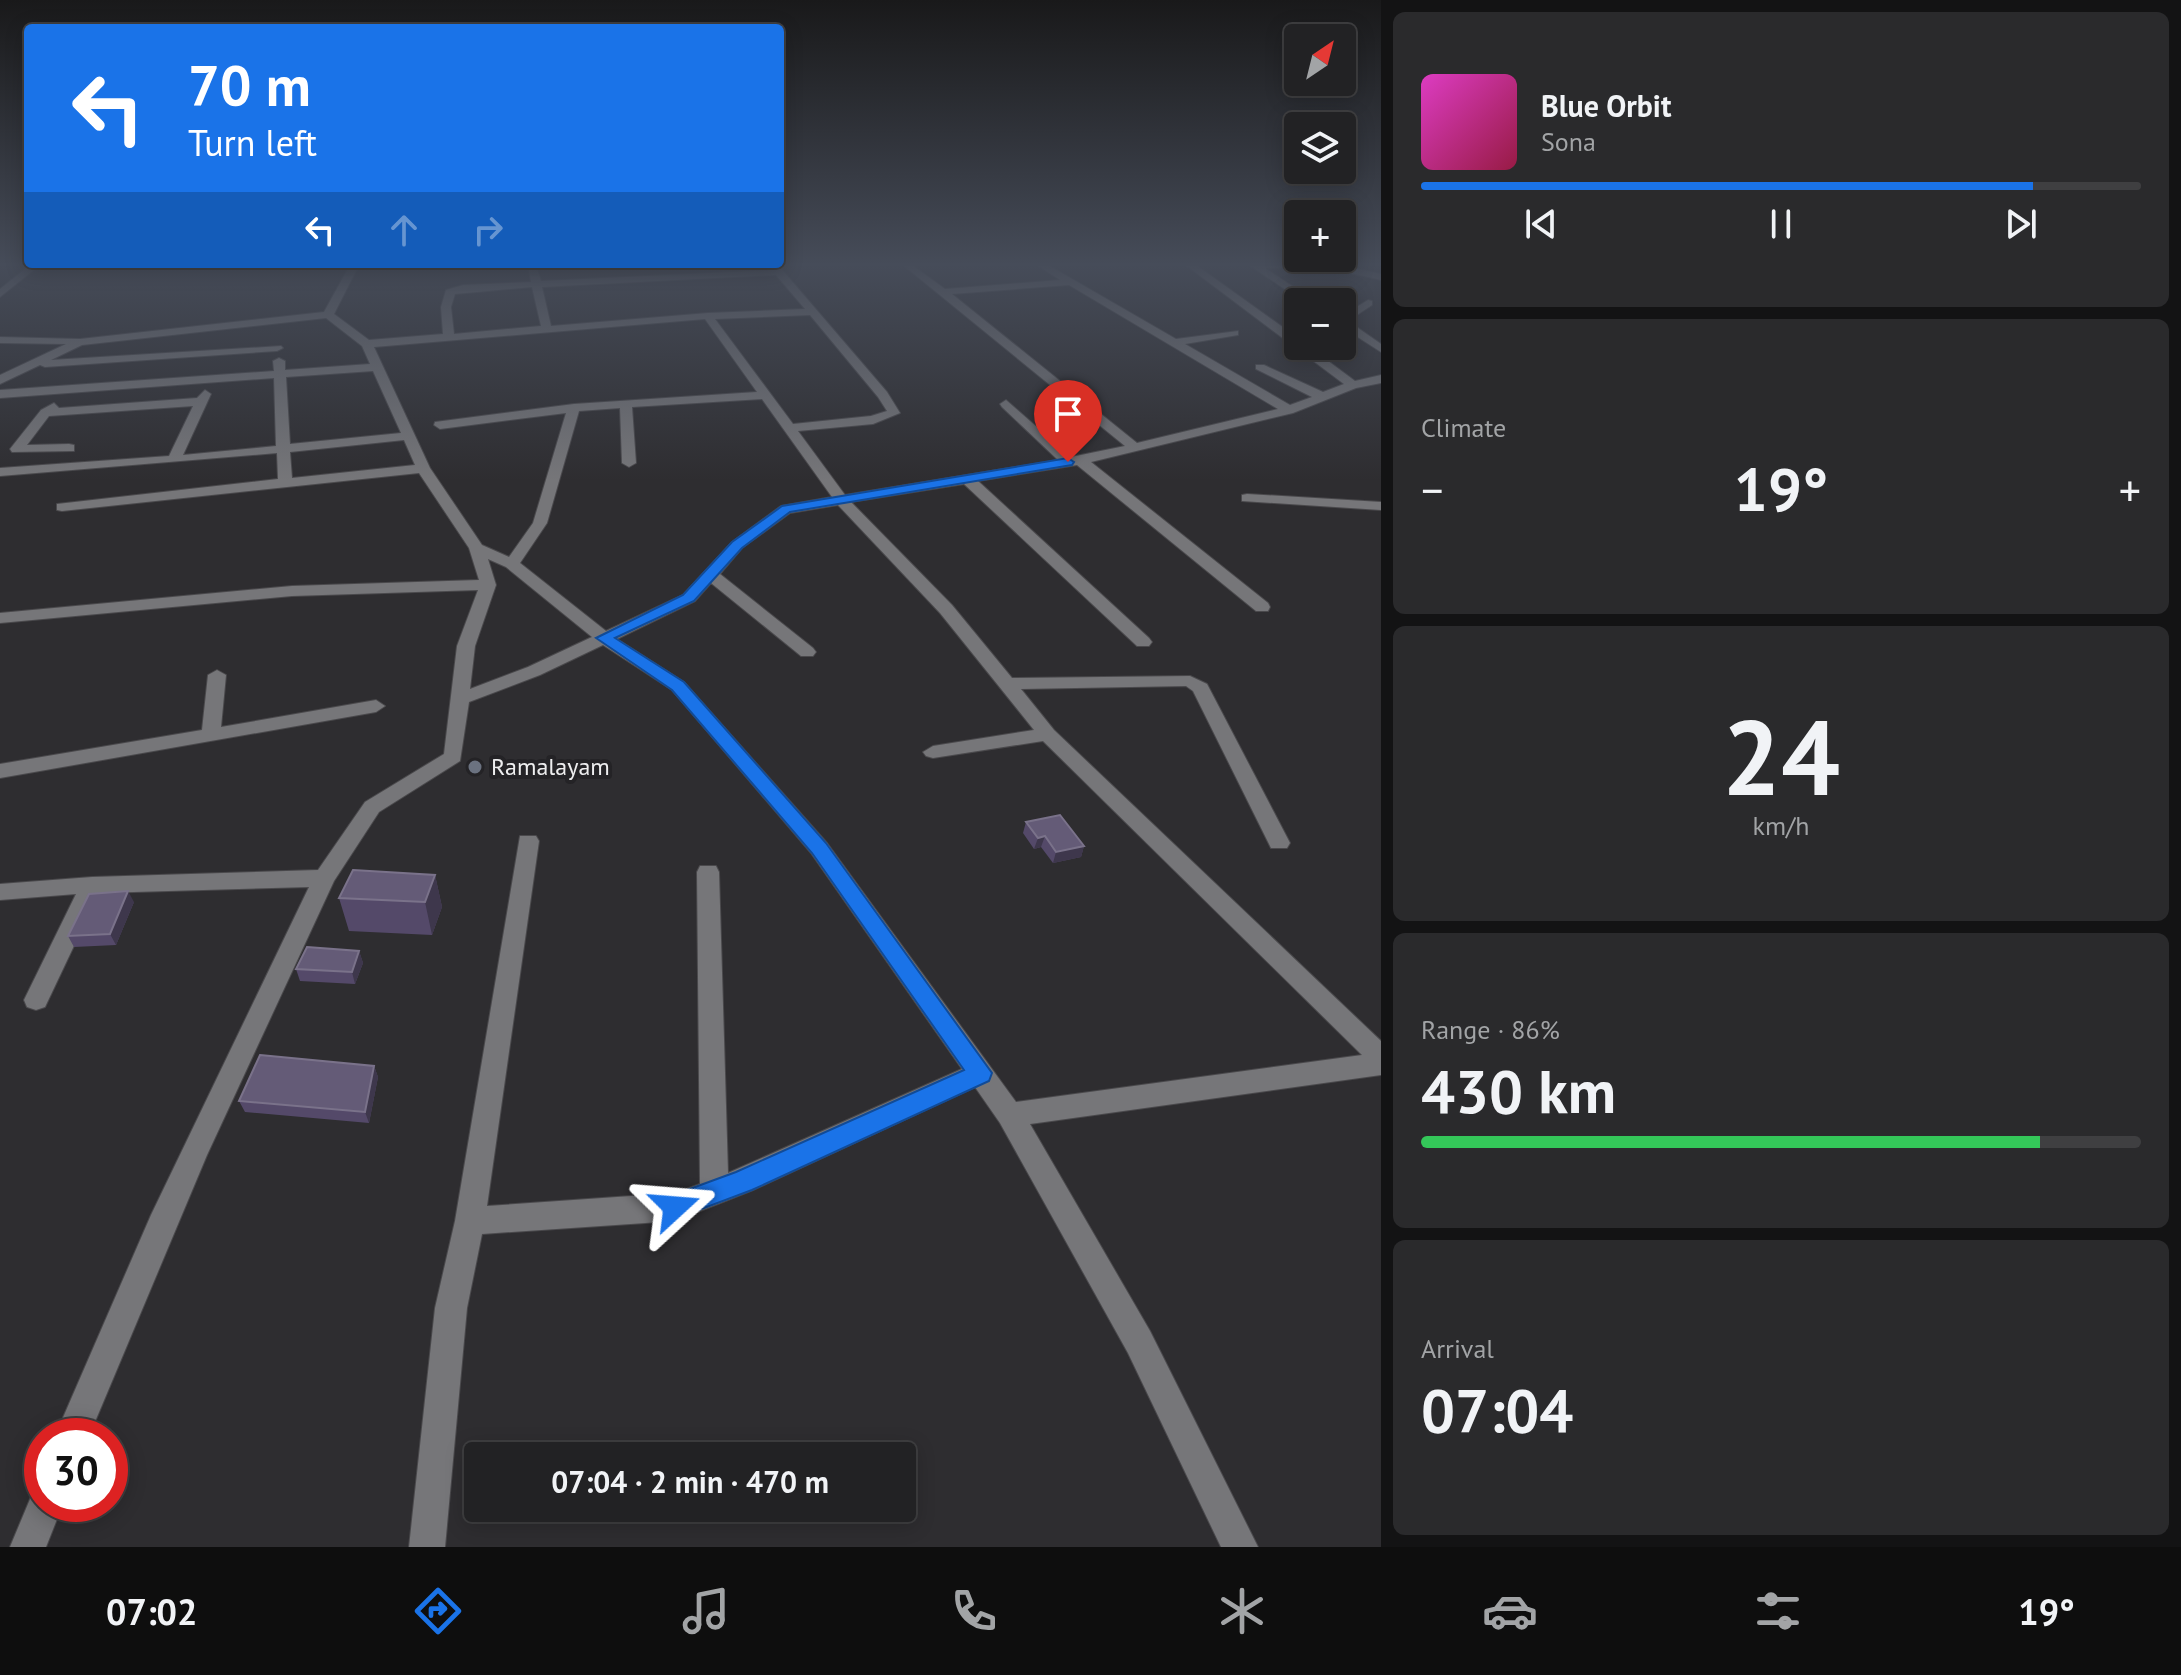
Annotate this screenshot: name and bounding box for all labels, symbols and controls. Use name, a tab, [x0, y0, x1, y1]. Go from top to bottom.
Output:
north arrow	[1284, 24, 1356, 96]
map controls	[1284, 24, 1356, 360]
text: 70 m	[188, 49, 311, 121]
icon: left	[56, 56, 160, 160]
text: Blue Orbit	[1541, 86, 1671, 125]
button: layers	[1284, 112, 1356, 184]
text: Turn left	[188, 119, 317, 166]
text: Sona	[1541, 125, 1596, 158]
button: +	[1284, 200, 1356, 272]
icon: previous	[1519, 202, 1563, 246]
icon: pause	[1759, 202, 1803, 246]
icon: next	[1999, 202, 2043, 246]
icon: left	[298, 208, 342, 252]
icon: ahead	[382, 208, 426, 252]
icon: right	[466, 208, 510, 252]
button: −	[1284, 288, 1356, 360]
pin	[1034, 380, 1102, 462]
icon: arrive	[1046, 392, 1090, 436]
text: Climate	[1421, 411, 1506, 444]
text: 19°	[1734, 450, 1828, 528]
text: −	[1421, 461, 1443, 518]
text: +	[2119, 461, 2141, 518]
text: 24	[1722, 689, 1840, 824]
place label: Ramalayam	[491, 751, 610, 782]
marker: Ramalayam	[466, 758, 484, 776]
text: km/h	[1753, 809, 1810, 842]
text: Range · 86%	[1421, 1013, 1560, 1046]
text: 430 km	[1421, 1052, 1616, 1130]
position arrow	[633, 1165, 717, 1249]
text: Arrival	[1421, 1332, 1494, 1365]
text: 07:04	[1421, 1371, 1573, 1449]
speed limit sign: 30	[24, 1418, 128, 1522]
text: 07:04 · 2 min · 470 m	[551, 1462, 829, 1501]
icon: directions	[410, 1583, 466, 1639]
icon: music	[678, 1583, 734, 1639]
icon: phone	[946, 1583, 1002, 1639]
icon: climate	[1214, 1583, 1270, 1639]
icon: car	[1482, 1583, 1538, 1639]
icon: filters	[1750, 1583, 1806, 1639]
text: 07:02	[106, 1588, 197, 1635]
text: 19°	[2018, 1588, 2075, 1635]

